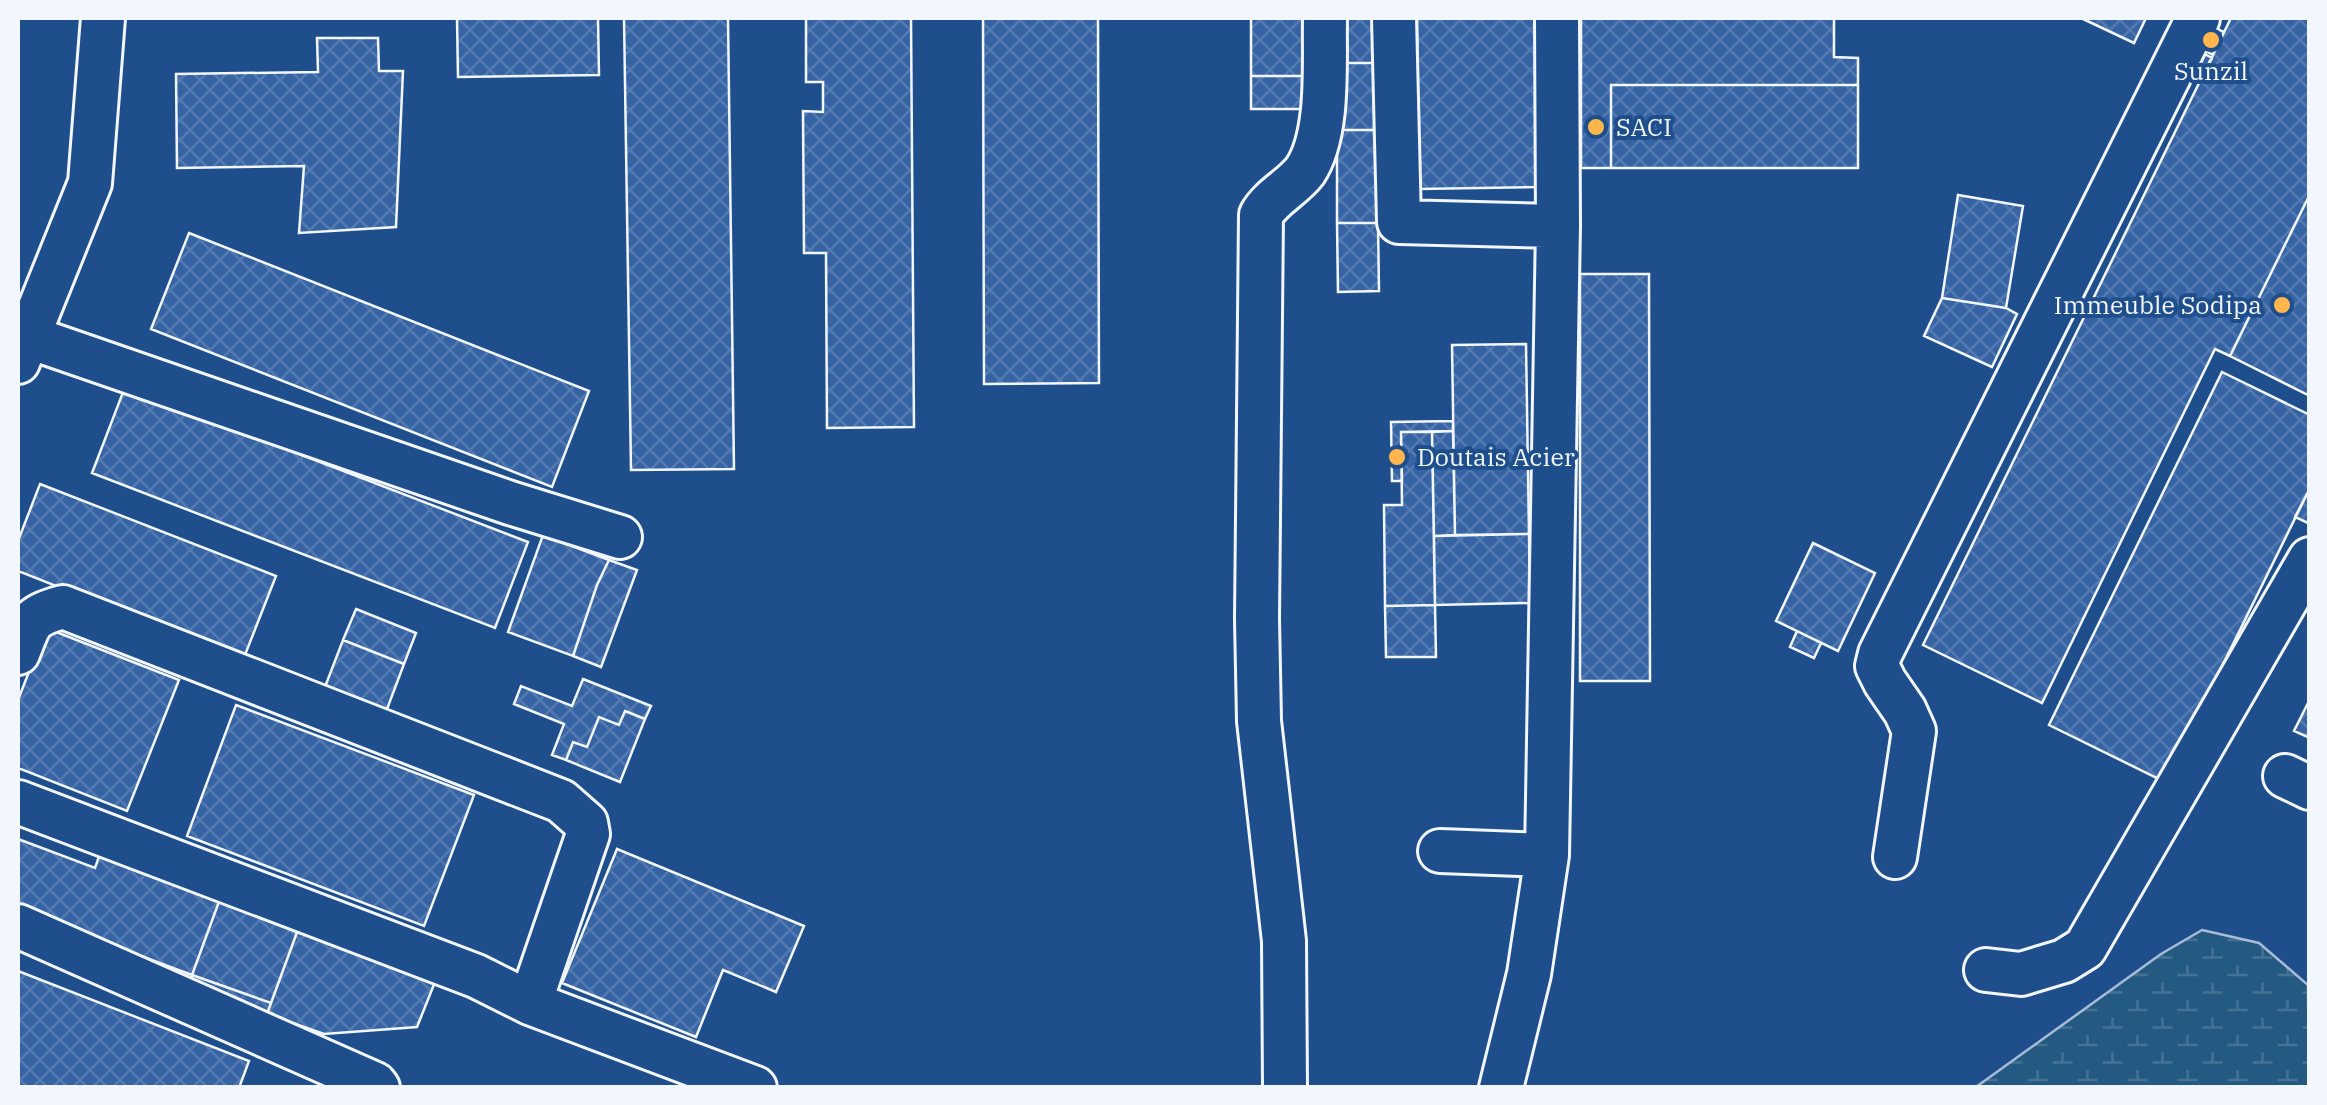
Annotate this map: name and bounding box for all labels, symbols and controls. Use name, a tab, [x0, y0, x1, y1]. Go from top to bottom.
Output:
marker: Sunzil	[2200, 29, 2222, 51]
place label: Sunzil	[2174, 54, 2248, 87]
place label: SACI	[1616, 110, 1672, 143]
marker: SACI	[1585, 116, 1607, 138]
place label: Immeuble Sodipa	[2054, 288, 2262, 321]
marker: Immeuble Sodipa	[2271, 294, 2293, 316]
place label: Doutais Acier	[1417, 440, 1575, 473]
marker: Doutais Acier	[1386, 446, 1408, 468]

